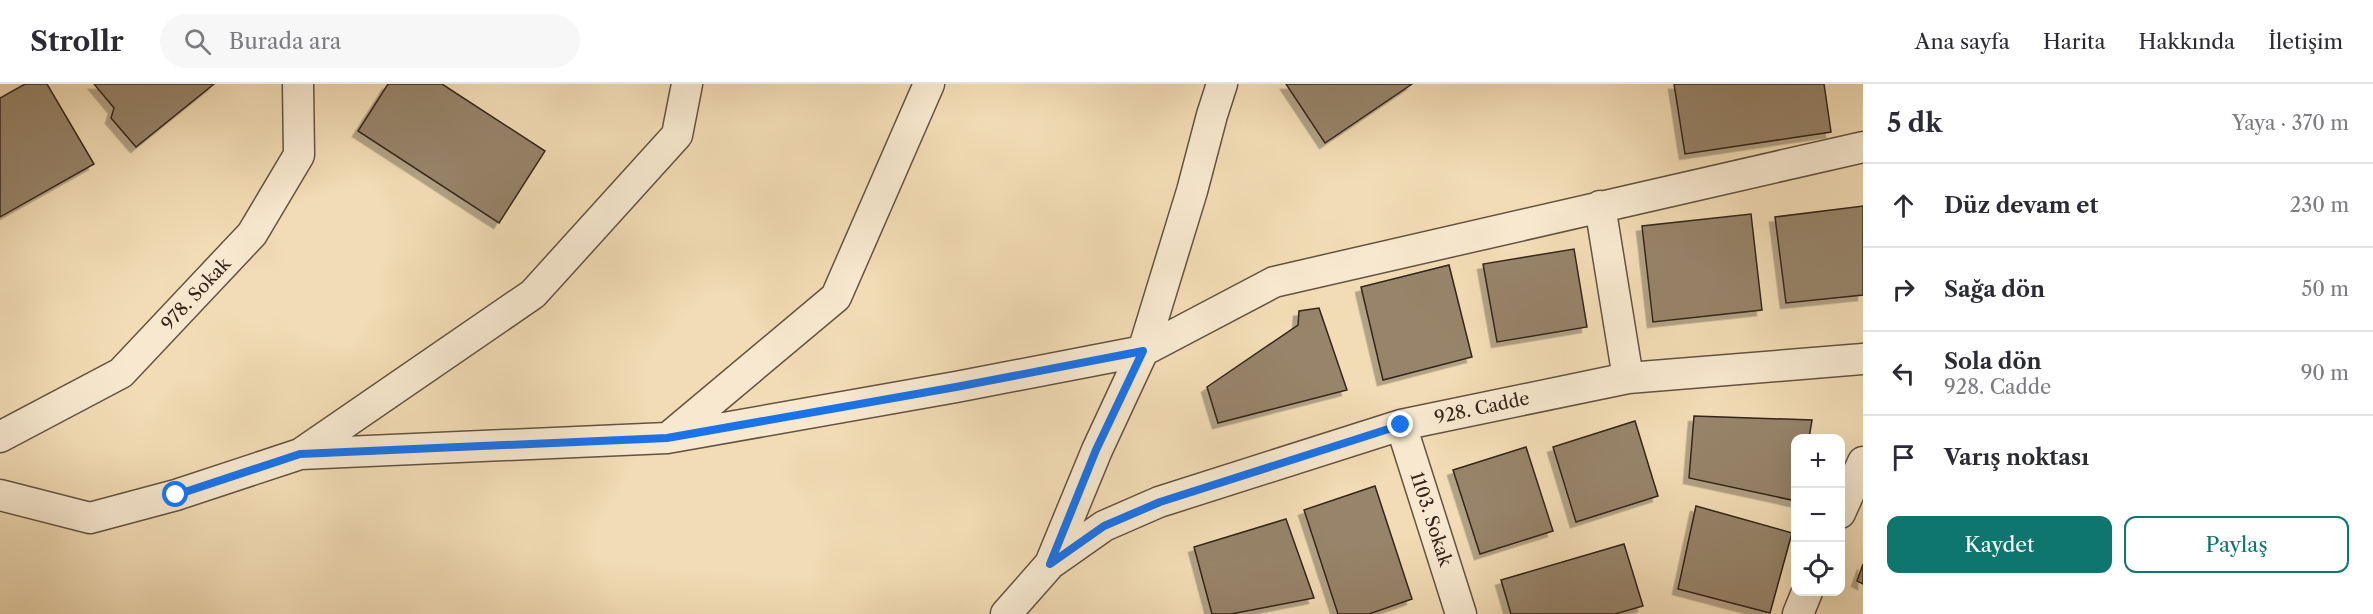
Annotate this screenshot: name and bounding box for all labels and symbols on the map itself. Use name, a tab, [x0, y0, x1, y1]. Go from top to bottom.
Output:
street label: 978. Sokak	[157, 252, 236, 335]
street label: 928. Cadde	[1433, 387, 1531, 429]
route end	[1387, 411, 1413, 437]
street label: 1103. Sokak	[1405, 469, 1457, 570]
route start	[162, 481, 188, 507]

